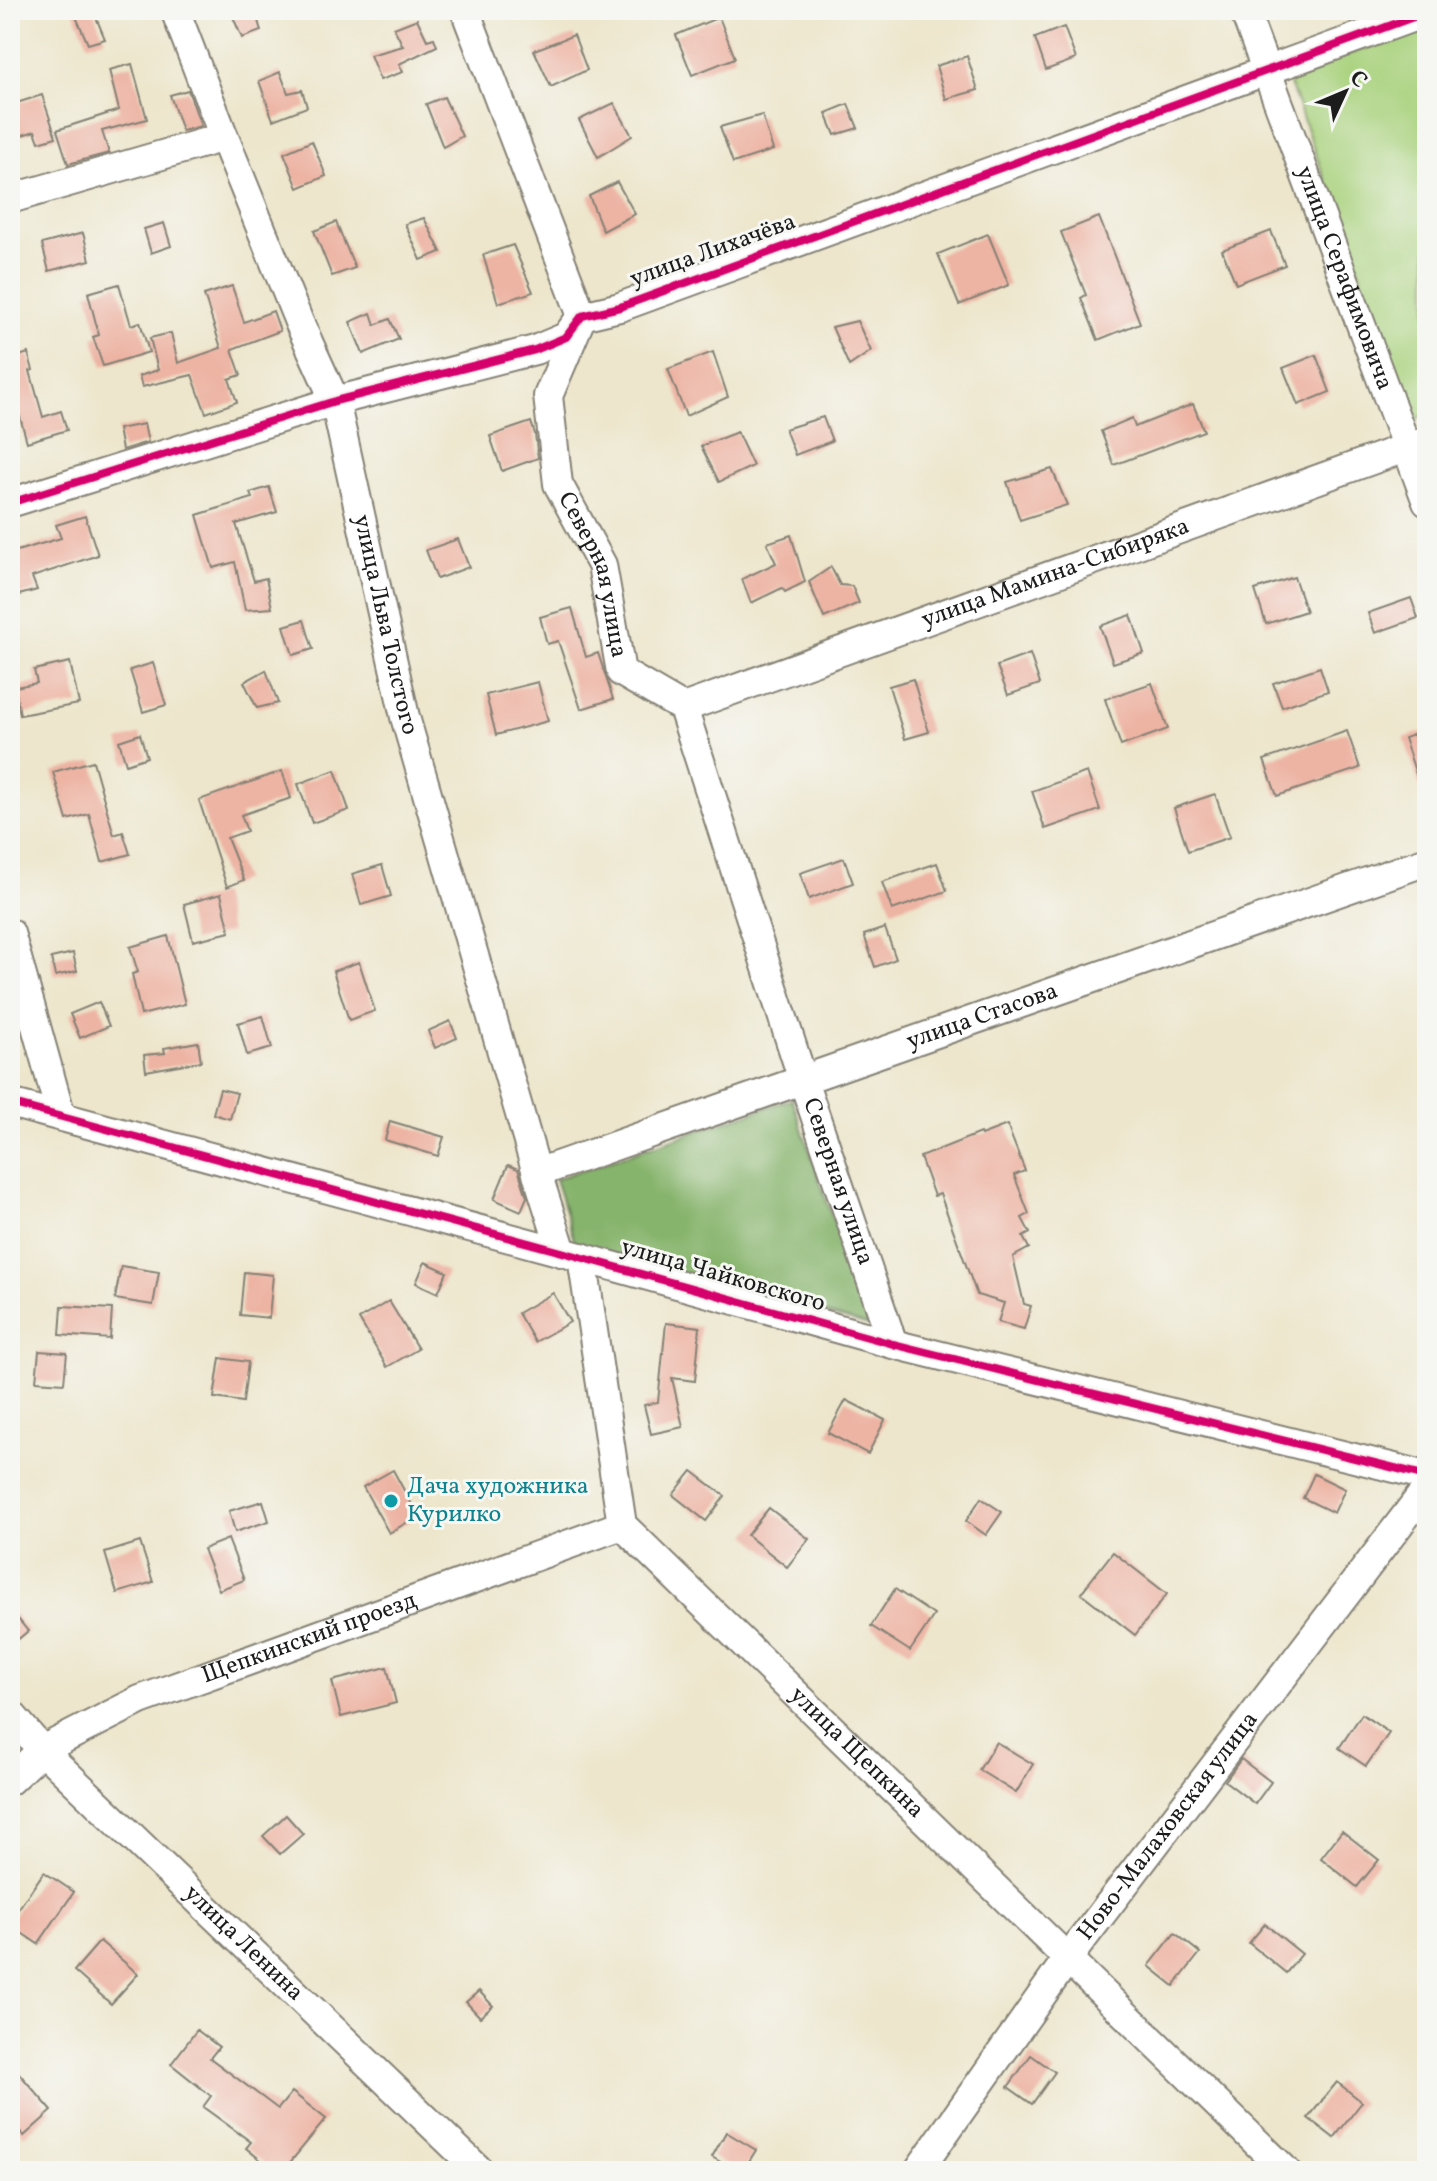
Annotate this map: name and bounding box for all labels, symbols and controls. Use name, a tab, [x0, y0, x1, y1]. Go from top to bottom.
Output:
north arrow	[1305, 52, 1385, 132]
text: С	[1342, 64, 1374, 96]
street label: улица Серафимовича	[1286, 161, 1401, 395]
street label: улица Лихачёва	[625, 205, 801, 297]
street label: Северная улица	[549, 486, 635, 660]
street label: улица Мамина-Сибиряка	[917, 510, 1194, 638]
street label: улица Льва Толстого	[344, 512, 426, 739]
street label: улица Стасова	[902, 975, 1063, 1059]
street label: Северная улица	[793, 1094, 882, 1270]
street label: улица Чайковского	[617, 1231, 829, 1321]
place label: Дача художника Курилко	[407, 1470, 589, 1532]
marker: Дача художника Курилко	[382, 1492, 400, 1510]
street label: Щепкинский проезд	[197, 1584, 422, 1693]
street label: улица Щепкина	[781, 1679, 931, 1827]
street label: Ново-Малаховская улица	[1070, 1705, 1267, 1948]
street label: улица Ленина	[176, 1877, 311, 2009]

